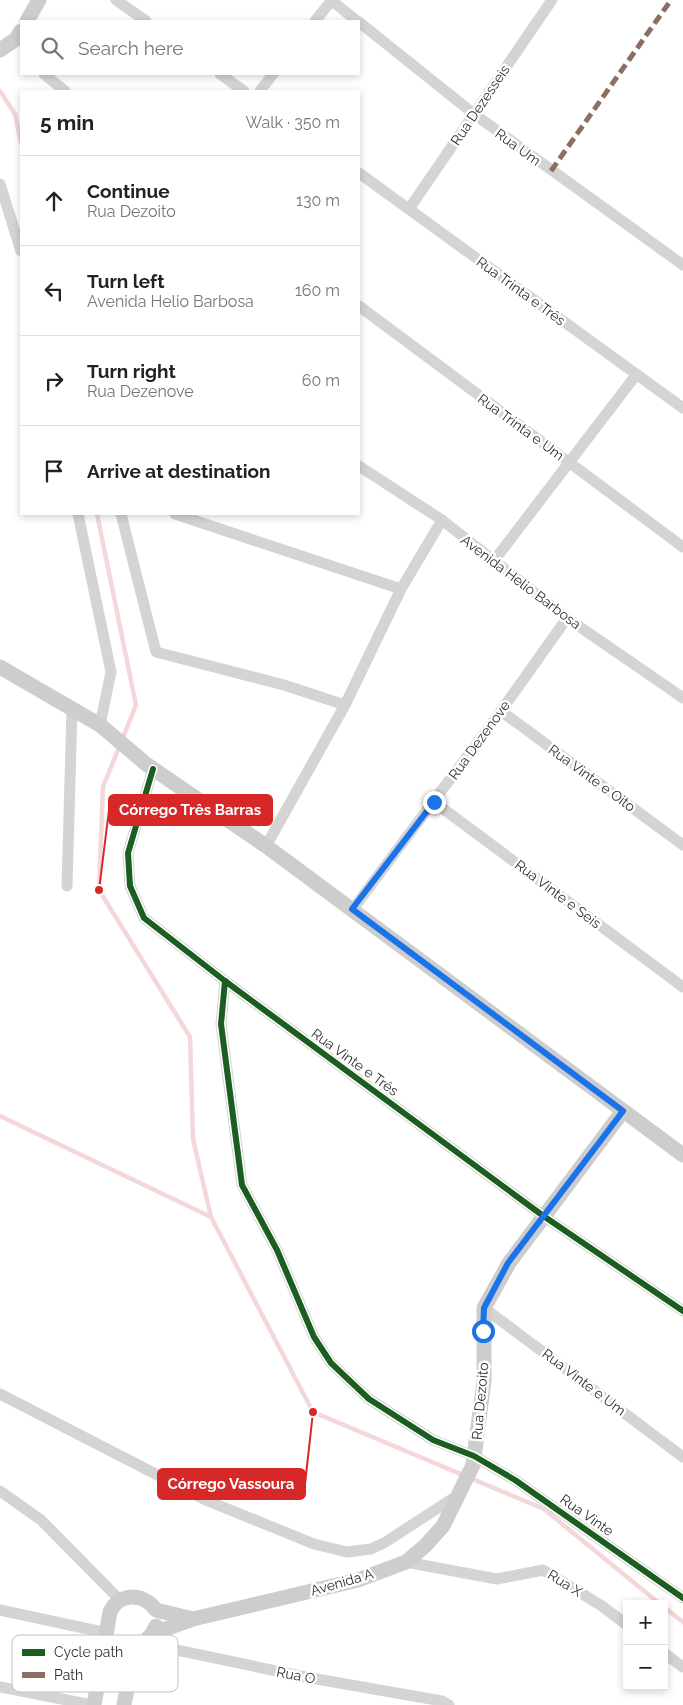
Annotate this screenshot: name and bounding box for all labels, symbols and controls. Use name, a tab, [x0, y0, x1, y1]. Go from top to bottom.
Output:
search box	[20, 20, 360, 75]
icon: search	[38, 34, 66, 62]
text: Search here	[78, 37, 184, 59]
street label: Rua Dezesseis	[447, 62, 513, 148]
text: 5 min	[40, 110, 94, 135]
text: Walk · 350 m	[246, 113, 340, 132]
street label: Rua Um	[492, 125, 544, 169]
text: Continue	[87, 180, 170, 202]
icon: ahead	[40, 187, 68, 215]
text: 130 m	[296, 191, 340, 210]
text: Rua Dezoito	[87, 202, 176, 221]
street label: Rua Trinta e Três	[474, 253, 569, 329]
text: Turn left	[87, 270, 164, 292]
icon: left	[40, 277, 68, 305]
text: 160 m	[295, 281, 340, 300]
text: Avenida Helio Barbosa	[87, 292, 254, 311]
text: Turn right	[87, 360, 176, 382]
icon: right	[40, 367, 68, 395]
text: 60 m	[302, 371, 340, 390]
text: Rua Dezenove	[87, 382, 194, 401]
street label: Rua Trinta e Um	[475, 390, 567, 464]
icon: arrive	[40, 457, 68, 485]
text: Arrive at destination	[87, 460, 271, 482]
street label: Avenida Helio Barbosa	[458, 532, 584, 632]
street label: Rua Dezenove	[445, 698, 513, 782]
street label: Rua Vinte e Oito	[545, 741, 639, 815]
route end	[423, 791, 446, 814]
callout: Córrego Três Barras	[109, 795, 272, 825]
text: Córrego Três Barras	[119, 801, 261, 819]
street label: Rua Vinte e Seis	[512, 856, 604, 932]
street label: Rua Vinte e Três	[308, 1025, 402, 1099]
route start	[472, 1320, 495, 1343]
street label: Rua Vinte e Um	[539, 1345, 629, 1419]
street label: Rua Dezoito	[469, 1362, 491, 1440]
callout: Córrego Vassoura	[158, 1469, 305, 1499]
text: Córrego Vassoura	[168, 1475, 295, 1493]
street label: Rua Vinte	[557, 1491, 617, 1539]
street label: Avenida A	[309, 1565, 376, 1599]
street label: Rua X	[545, 1566, 585, 1600]
map controls	[623, 1600, 668, 1690]
button: +	[623, 1600, 668, 1645]
legend	[12, 1635, 178, 1692]
text: Cycle path	[54, 1644, 123, 1660]
button: −	[623, 1645, 668, 1690]
street label: Rua O	[275, 1663, 317, 1687]
text: Path	[54, 1667, 83, 1683]

